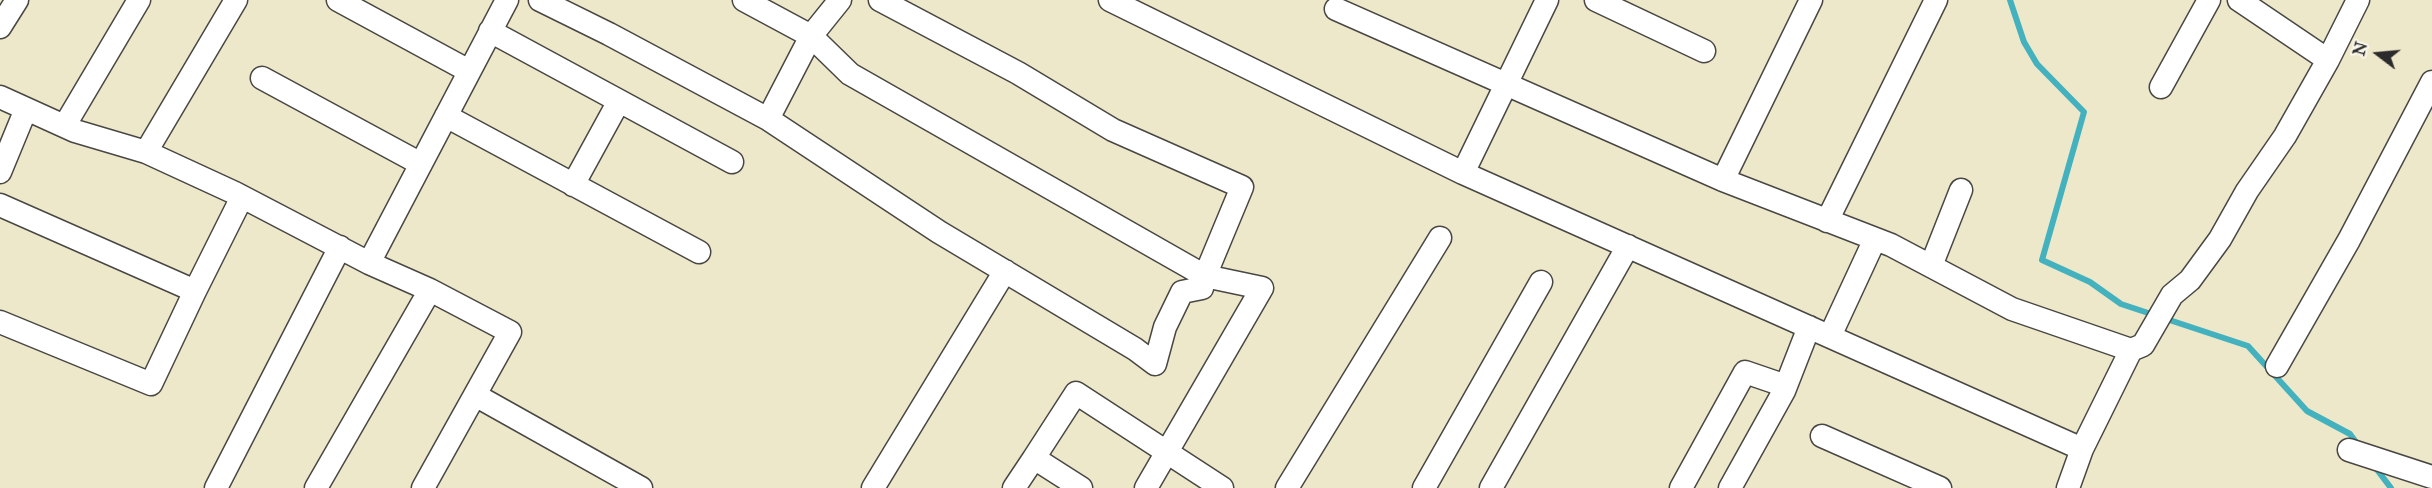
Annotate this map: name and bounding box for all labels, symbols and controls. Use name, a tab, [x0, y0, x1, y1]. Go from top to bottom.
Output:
north arrow	[2348, 24, 2408, 84]
text: N	[2349, 40, 2371, 58]

